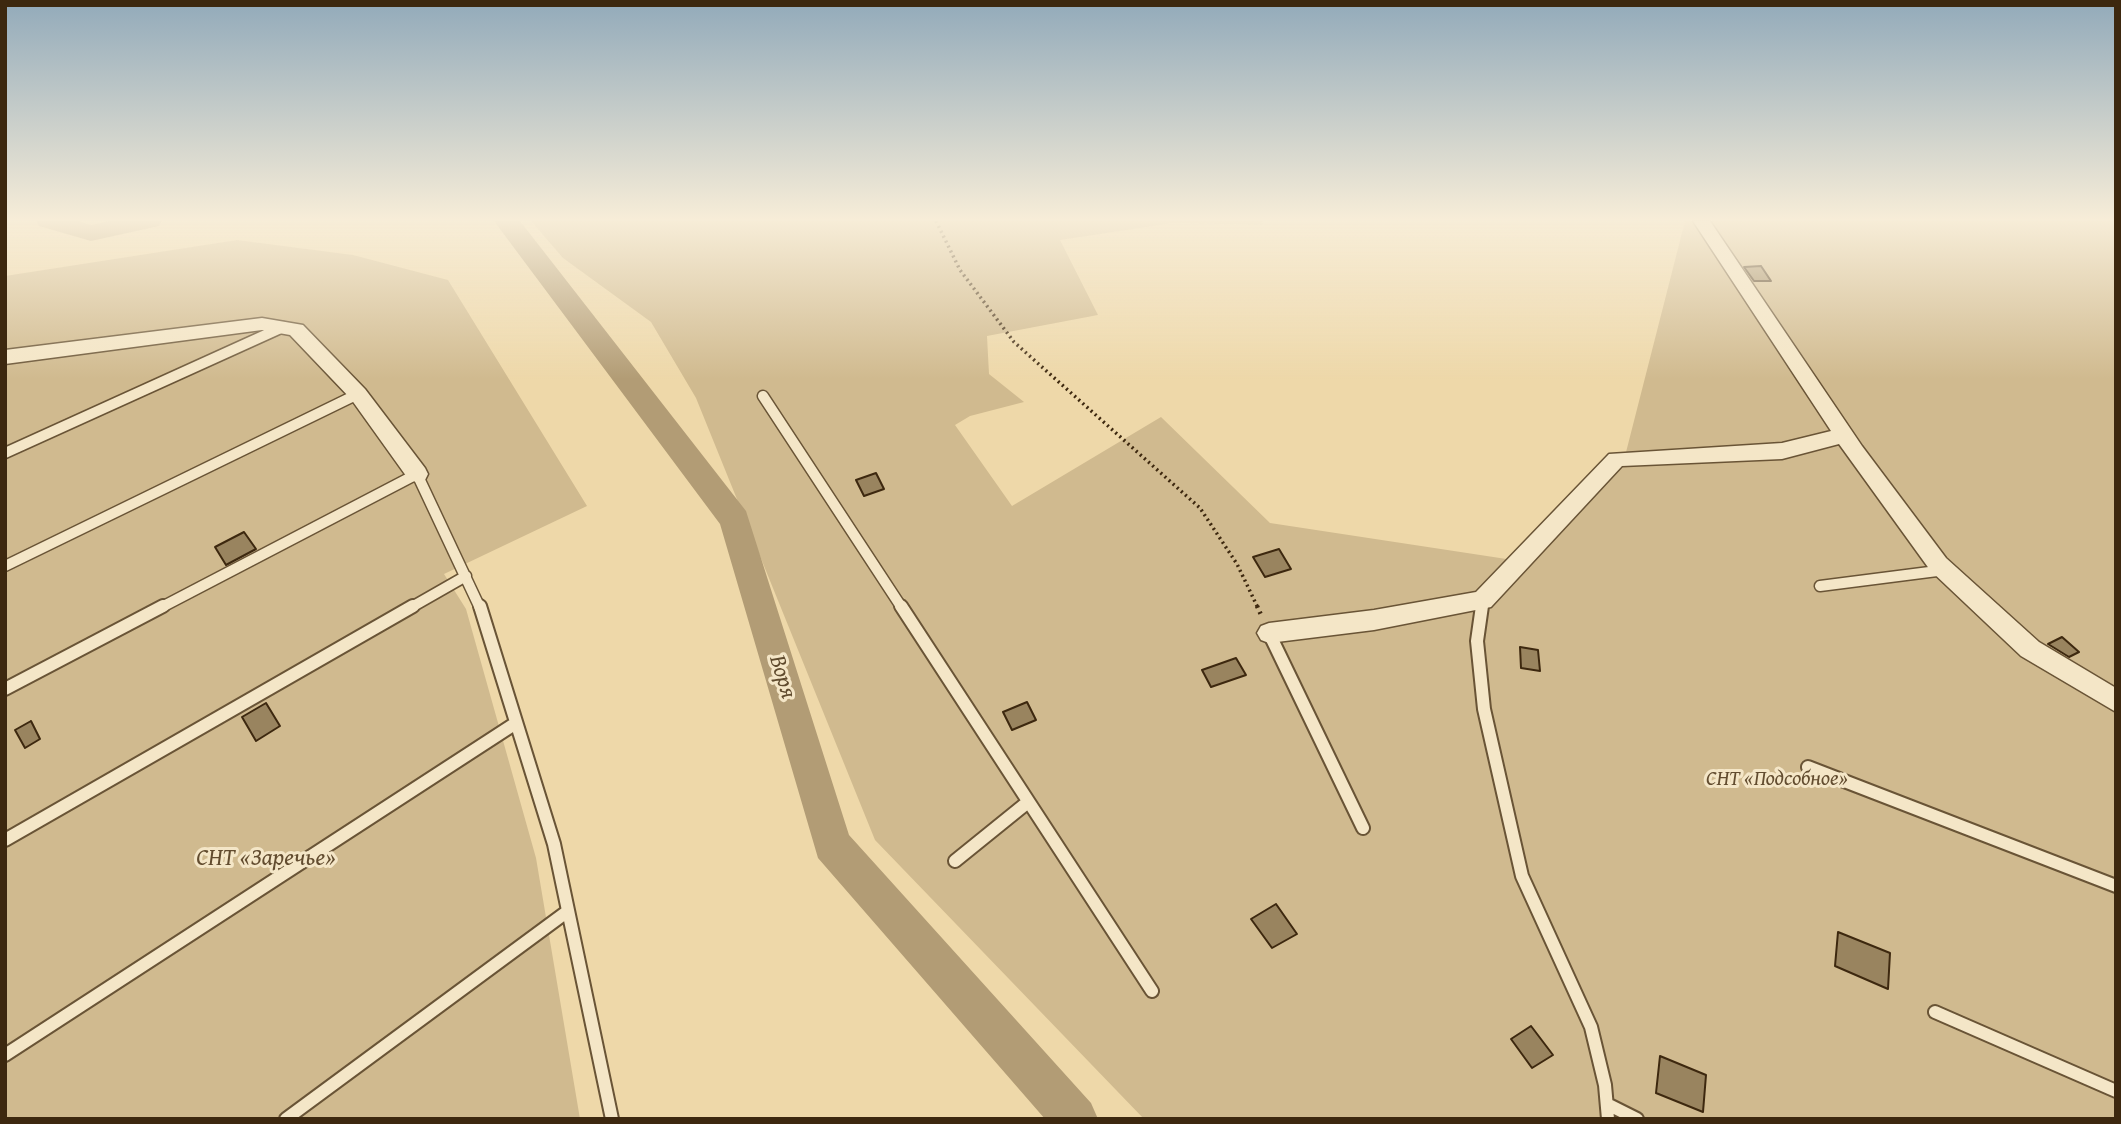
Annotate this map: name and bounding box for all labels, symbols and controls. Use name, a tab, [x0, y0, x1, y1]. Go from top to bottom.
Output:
water label: Воря	[762, 652, 802, 702]
park label: СНТ «Подсобное»	[1706, 767, 1848, 793]
park label: СНТ «Заречье»	[196, 845, 336, 873]

